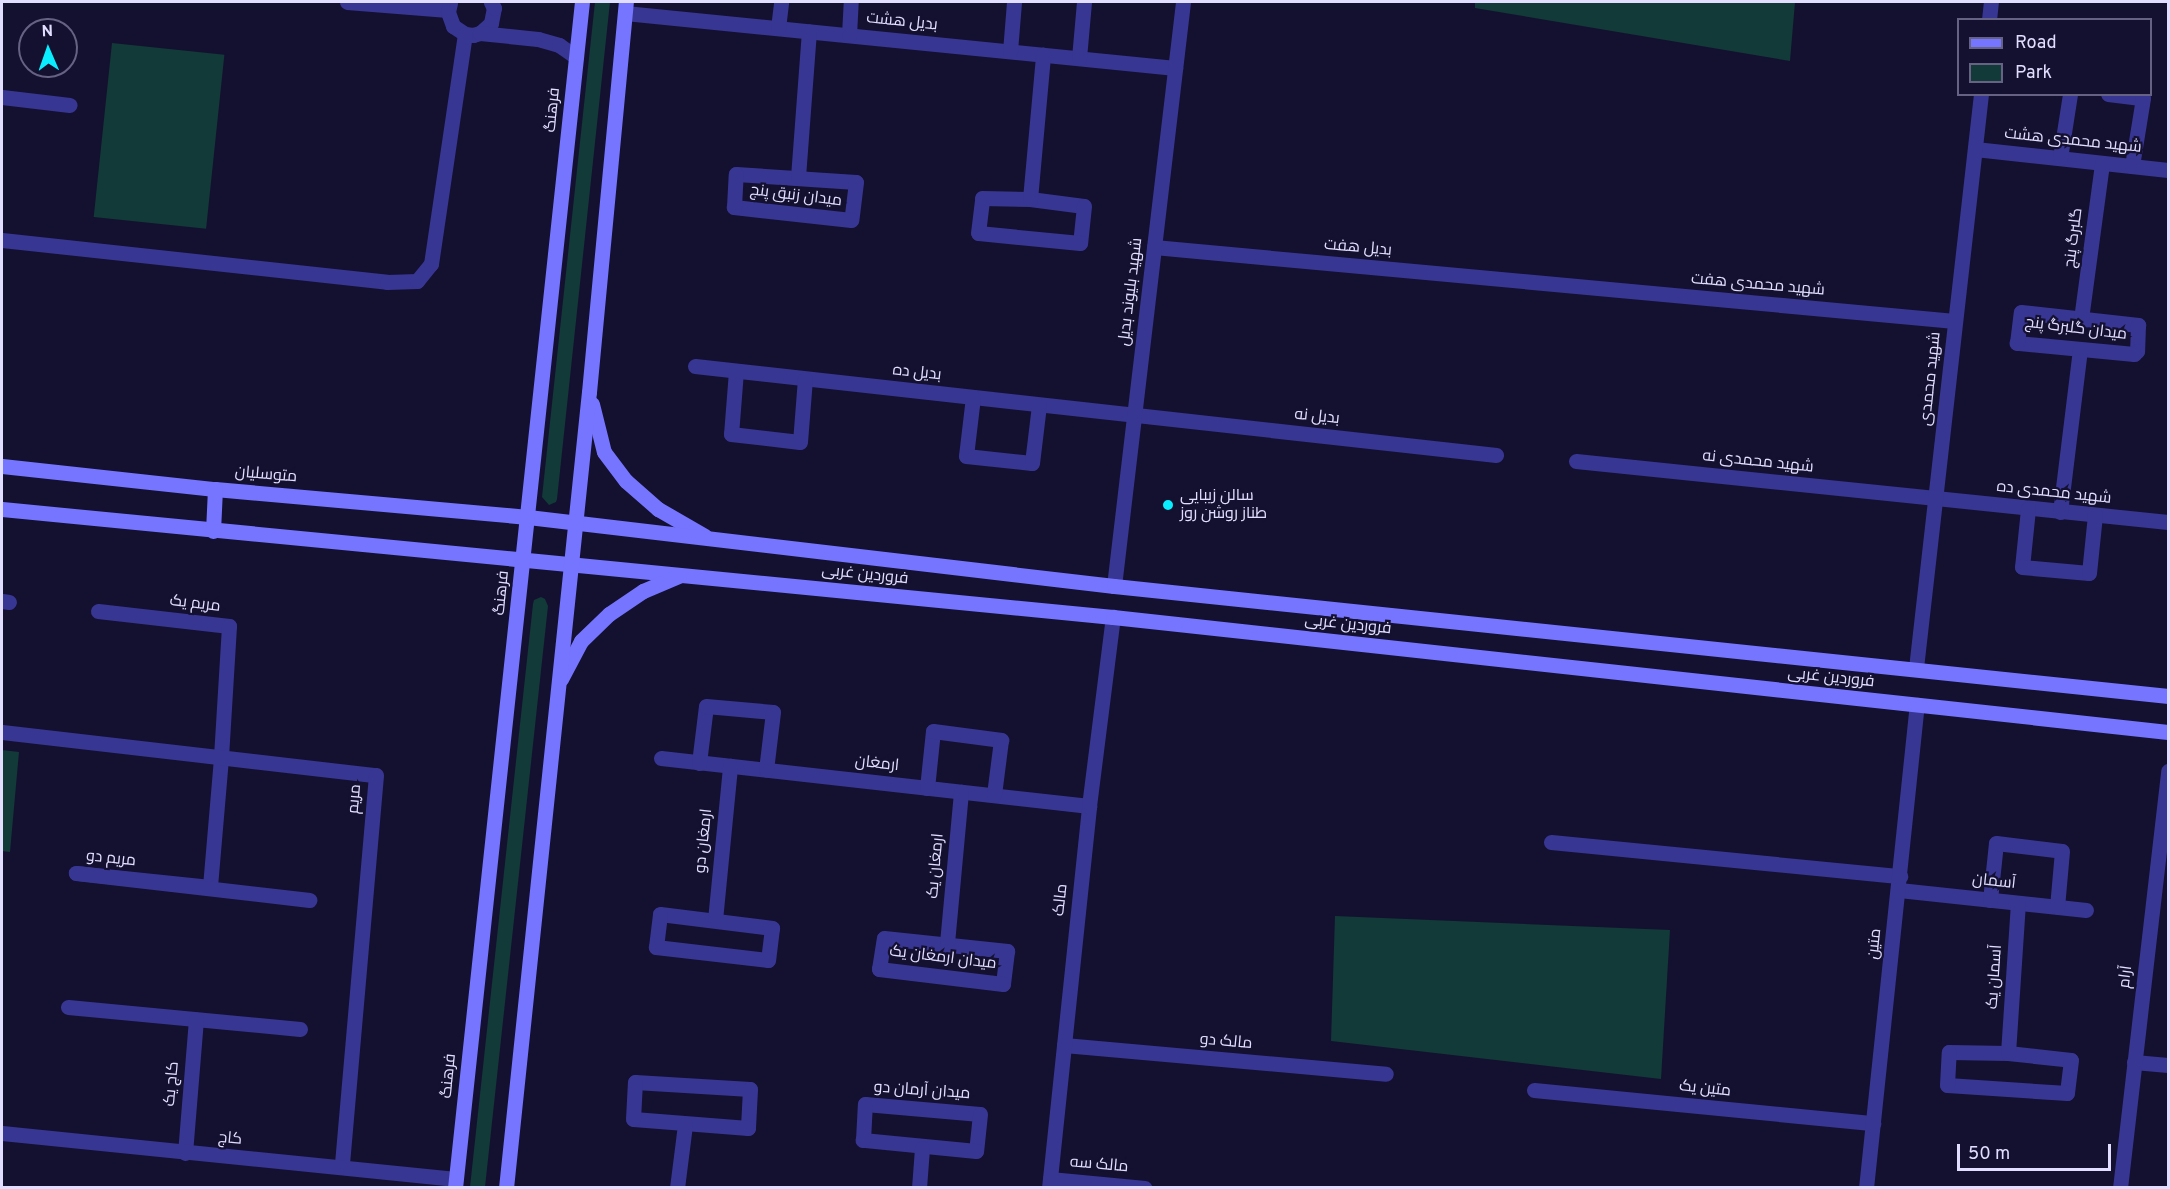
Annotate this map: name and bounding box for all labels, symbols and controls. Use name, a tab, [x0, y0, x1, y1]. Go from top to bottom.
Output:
street label: بدیل هشت	[865, 9, 939, 35]
north arrow	[18, 18, 78, 78]
legend	[1957, 18, 2152, 96]
text: N	[41, 22, 54, 42]
text: Road	[2015, 32, 2057, 55]
text: Park	[2015, 62, 2052, 85]
street label: فرهنگ	[541, 87, 565, 133]
street label: شهید محمدی هشت	[2003, 124, 2143, 158]
street label: میدان زنبق پنج	[749, 181, 843, 211]
street label: گلبرگ پنج	[2061, 207, 2087, 269]
street label: بدیل هفت	[1323, 235, 1393, 261]
street label: شهید بلیوند بدیل	[1115, 237, 1147, 347]
street label: شهید محمدی هفت	[1690, 270, 1826, 300]
street label: میدان گلبرگ پنج	[2024, 313, 2128, 345]
street label: شهید محمدی	[1917, 331, 1945, 427]
street label: بدیل ده	[892, 361, 942, 385]
street label: بدیل نه	[1293, 405, 1341, 429]
street label: شهید محمدی نه	[1701, 447, 1815, 477]
street label: متوسلیان	[234, 463, 298, 487]
street label: شهید محمدی ده	[1996, 477, 2112, 509]
place label: سالن زیبایی طناز روشن روز	[1180, 486, 1267, 524]
marker: سالن زیبایی طناز روشن روز	[1161, 498, 1175, 512]
street label: فروردین غربی	[821, 561, 909, 589]
street label: فرهنگ	[490, 570, 514, 616]
street label: مریم یک	[169, 591, 221, 617]
street label: فروردین غربی	[1304, 611, 1392, 639]
street label: فروردین غربی	[1787, 664, 1875, 692]
street label: ارمغان	[854, 752, 900, 776]
street label: مریم	[344, 783, 366, 815]
street label: ارمغان دو	[691, 808, 717, 874]
street label: ارمغان یک	[924, 833, 948, 899]
street label: مریم دو	[85, 847, 137, 871]
street label: آسمان	[1971, 870, 2017, 894]
street label: مالک	[1050, 883, 1072, 917]
street label: متین	[1864, 928, 1886, 960]
street label: میدان ارمغان یک	[888, 942, 998, 974]
street label: آسمان یک	[1983, 944, 2007, 1010]
street label: آرام	[2115, 964, 2137, 990]
street label: مالک دو	[1199, 1030, 1253, 1054]
street label: فرهنگ	[437, 1053, 461, 1099]
street label: کاج یک	[160, 1061, 184, 1107]
street label: متین یک	[1678, 1077, 1732, 1101]
street label: میدان آرمان دو	[873, 1078, 971, 1104]
street label: کاج	[217, 1128, 243, 1150]
scale bar	[1960, 1132, 2114, 1170]
text: 50 m	[1968, 1143, 2010, 1166]
street label: مالک سه	[1069, 1153, 1129, 1177]

